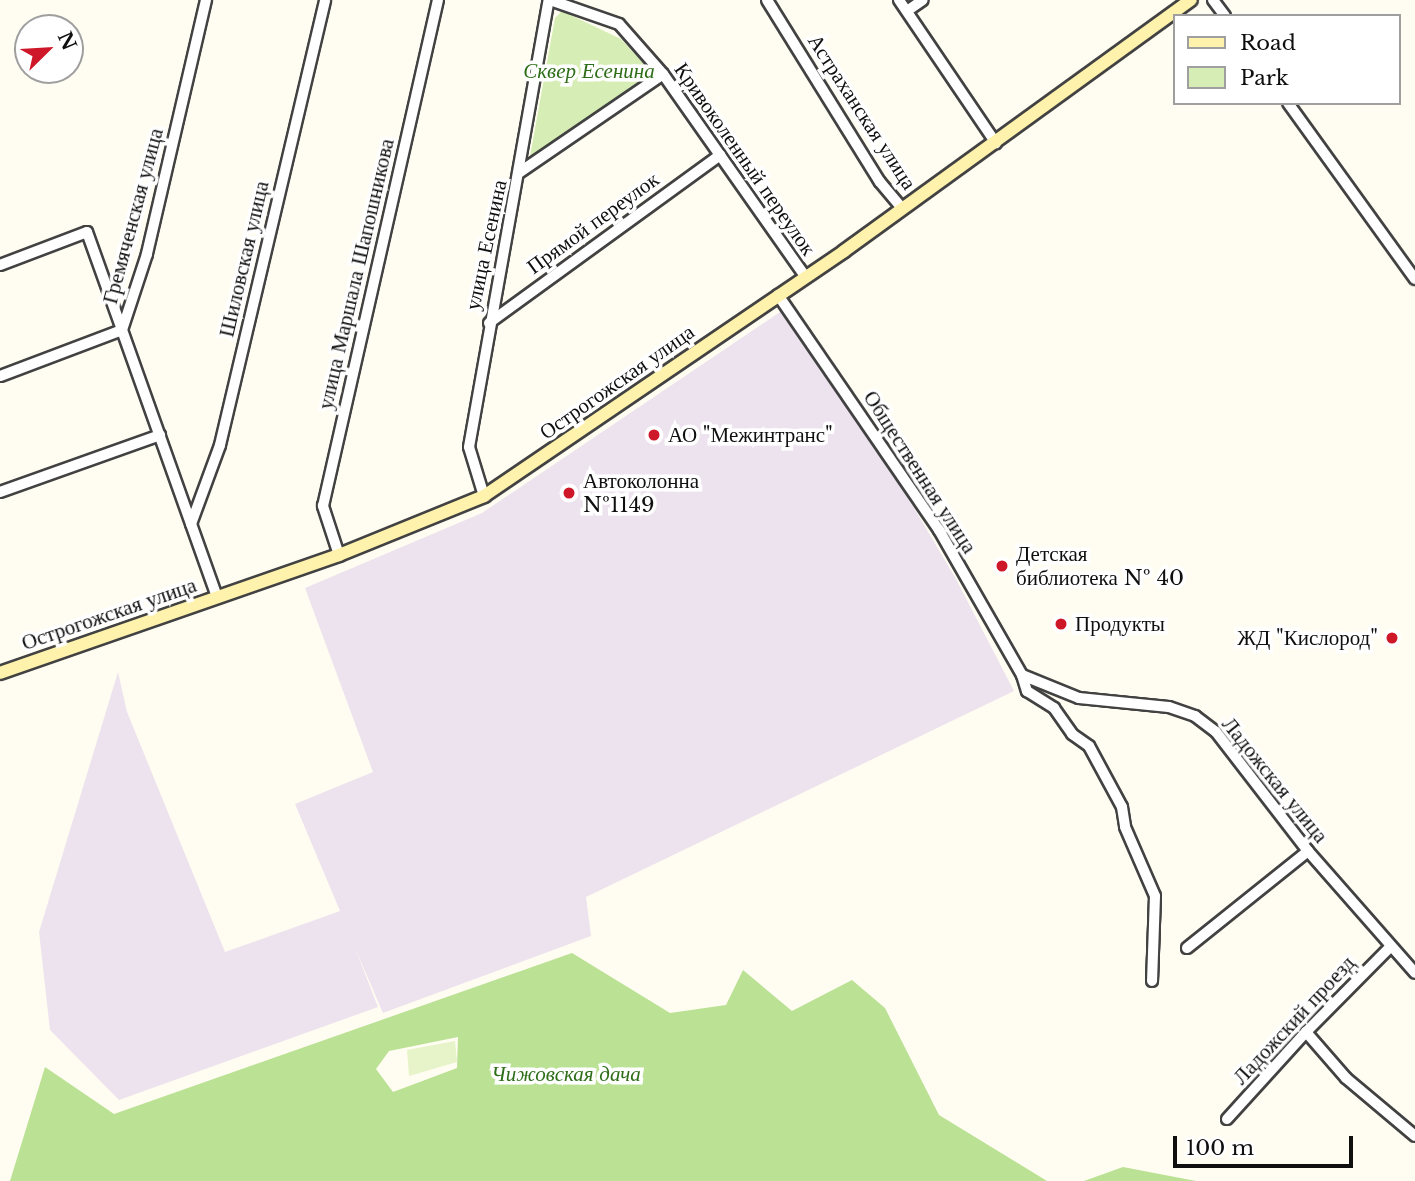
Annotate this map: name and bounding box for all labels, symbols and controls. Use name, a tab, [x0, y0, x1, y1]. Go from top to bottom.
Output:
north arrow	[14, 14, 84, 84]
legend	[1174, 14, 1401, 105]
text: N	[53, 28, 81, 54]
street label: Астраханская улица	[802, 30, 922, 194]
text: Road	[1240, 30, 1296, 56]
park label: Сквер Есенина	[523, 58, 655, 84]
street label: Кривоколенный переулок	[669, 58, 821, 260]
text: Park	[1240, 65, 1289, 91]
street label: Гремяченская улица	[97, 125, 169, 307]
street label: улица Маршала Шапошникова	[313, 136, 399, 412]
street label: Прямой переулок	[522, 167, 664, 279]
street label: улица Есенина	[460, 178, 512, 312]
street label: Шиловская улица	[214, 179, 274, 339]
street label: Острогожская улица	[535, 319, 699, 445]
street label: Общественная улица	[858, 386, 982, 558]
place label: АО "Межинтранс"	[668, 422, 833, 448]
marker: АО "Межинтранс"	[646, 427, 662, 443]
place label: Автоколонна №1149	[583, 468, 699, 518]
marker: Автоколонна №1149	[561, 485, 577, 501]
place label: Детская библиотека № 40	[1016, 541, 1184, 591]
marker: Детская библиотека № 40	[994, 558, 1010, 574]
street label: Острогожская улица	[18, 572, 200, 656]
place label: Продукты	[1075, 611, 1165, 637]
marker: Продукты	[1053, 616, 1069, 632]
place label: ЖД "Кислород"	[1237, 625, 1378, 651]
marker: ЖД "Кислород"	[1384, 630, 1400, 646]
street label: Ладожская улица	[1217, 712, 1333, 848]
street label: Ладожский проезд	[1228, 950, 1360, 1090]
park label: Чижовская дача	[491, 1061, 641, 1087]
scale bar	[1177, 1122, 1357, 1166]
text: 100 m	[1186, 1135, 1254, 1161]

